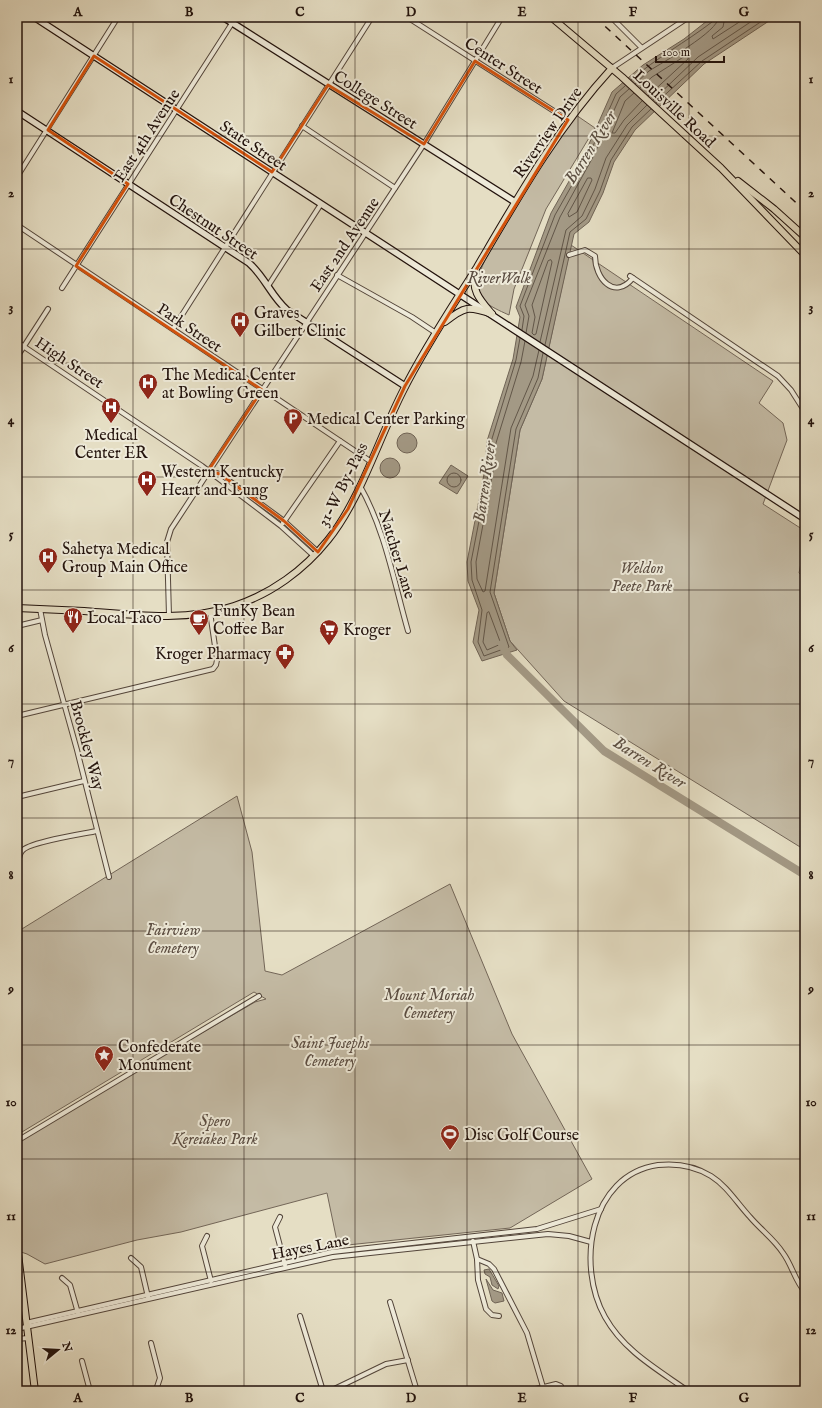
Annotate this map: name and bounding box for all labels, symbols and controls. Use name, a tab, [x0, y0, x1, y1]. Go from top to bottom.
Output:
text: A	[73, 4, 84, 21]
text: B	[185, 4, 194, 21]
text: C	[295, 4, 305, 21]
text: D	[406, 4, 417, 21]
text: E	[517, 4, 527, 21]
text: F	[629, 4, 638, 21]
text: G	[739, 4, 750, 21]
street label: Center Street	[460, 34, 546, 100]
scale bar	[656, 38, 724, 64]
text: 100 m	[662, 45, 690, 60]
street label: Louisville Road	[628, 66, 719, 153]
street label: College Street	[329, 67, 421, 135]
text: 1	[9, 71, 14, 88]
text: 1	[809, 71, 814, 88]
street label: Riverview Drive	[510, 84, 587, 182]
street label: East 4th Avenue	[110, 86, 185, 186]
water label: Barren River	[561, 106, 623, 188]
street label: State Street	[216, 117, 291, 177]
text: 2	[8, 185, 14, 202]
text: 2	[808, 185, 814, 202]
street label: Chestnut Street	[164, 190, 262, 265]
street label: East 2nd Avenue	[307, 194, 385, 296]
park label: RiverWalk	[467, 269, 531, 289]
text: 3	[9, 299, 14, 316]
text: 3	[809, 299, 814, 316]
street label: Park Street	[153, 300, 225, 358]
place label: Graves Gilbert Clinic	[254, 304, 346, 342]
hospital icon: Graves Gilbert Clinic	[229, 310, 251, 338]
street label: High Street	[31, 333, 107, 394]
place label: The Medical Center at Bowling Green	[162, 366, 296, 404]
hospital icon: The Medical Center at Bowling Green	[137, 372, 159, 400]
hospital icon: Medical Center ER	[100, 396, 122, 424]
parking icon: Medical Center Parking	[282, 407, 304, 435]
place label: Medical Center Parking	[307, 410, 465, 430]
text: 4	[8, 412, 15, 429]
text: 4	[808, 412, 815, 429]
place label: Medical Center ER	[75, 426, 148, 464]
street label: 31-W By-Pass	[314, 439, 374, 530]
water label: Barren River	[469, 439, 502, 524]
place label: Western Kentucky Heart and Lung	[161, 463, 284, 501]
hospital icon: Western Kentucky Heart and Lung	[136, 469, 158, 497]
street label: Natcher Lane	[373, 508, 419, 602]
text: 5	[9, 526, 14, 543]
text: 5	[809, 526, 814, 543]
place label: Sahetya Medical Group Main Office	[62, 540, 188, 578]
hospital icon: Sahetya Medical Group Main Office	[37, 546, 59, 574]
park label: Weldon Peete Park	[611, 559, 673, 597]
place label: FunKy Bean Coffee Bar	[213, 602, 296, 640]
restaurant icon: Local Taco	[62, 606, 84, 634]
cafe icon: FunKy Bean Coffee Bar	[188, 608, 210, 636]
place label: Local Taco	[87, 609, 162, 629]
supermarket icon: Kroger	[318, 618, 340, 646]
place label: Kroger	[343, 621, 391, 641]
text: 6	[8, 640, 14, 657]
text: 6	[808, 640, 814, 657]
pharmacy icon: Kroger Pharmacy	[274, 642, 296, 670]
place label: Kroger Pharmacy	[155, 645, 271, 665]
street label: Brockley Way	[64, 698, 108, 793]
water label: Barren River	[609, 733, 691, 795]
text: 7	[8, 753, 14, 770]
text: 7	[808, 753, 814, 770]
text: 8	[8, 867, 14, 884]
text: 8	[808, 867, 814, 884]
park label: Fairview Cemetery	[146, 921, 200, 959]
text: 9	[7, 981, 14, 998]
text: 9	[807, 981, 814, 998]
park label: Mount Moriah Cemetery	[384, 986, 475, 1024]
park label: Saint Josephs Cemetery	[291, 1034, 369, 1072]
place label: Confederate Monument	[118, 1038, 201, 1076]
place icon: Confederate Monument	[93, 1044, 115, 1072]
text: 10	[5, 1094, 17, 1111]
text: 10	[805, 1094, 817, 1111]
park label: Spero Kereiakes Park	[171, 1112, 258, 1150]
sports icon: Disc Golf Course	[439, 1123, 461, 1151]
place label: Disc Golf Course	[464, 1126, 579, 1146]
text: 11	[6, 1208, 16, 1225]
text: 11	[806, 1208, 816, 1225]
street label: Hayes Lane	[270, 1231, 351, 1265]
text: 12	[6, 1322, 16, 1339]
text: 12	[806, 1322, 816, 1339]
north arrow	[38, 1330, 78, 1370]
text: N	[58, 1340, 75, 1354]
text: A	[73, 1390, 84, 1407]
text: B	[185, 1390, 194, 1407]
text: C	[295, 1390, 305, 1407]
text: D	[406, 1390, 417, 1407]
text: E	[517, 1390, 527, 1407]
text: F	[629, 1390, 638, 1407]
text: G	[739, 1390, 750, 1407]

